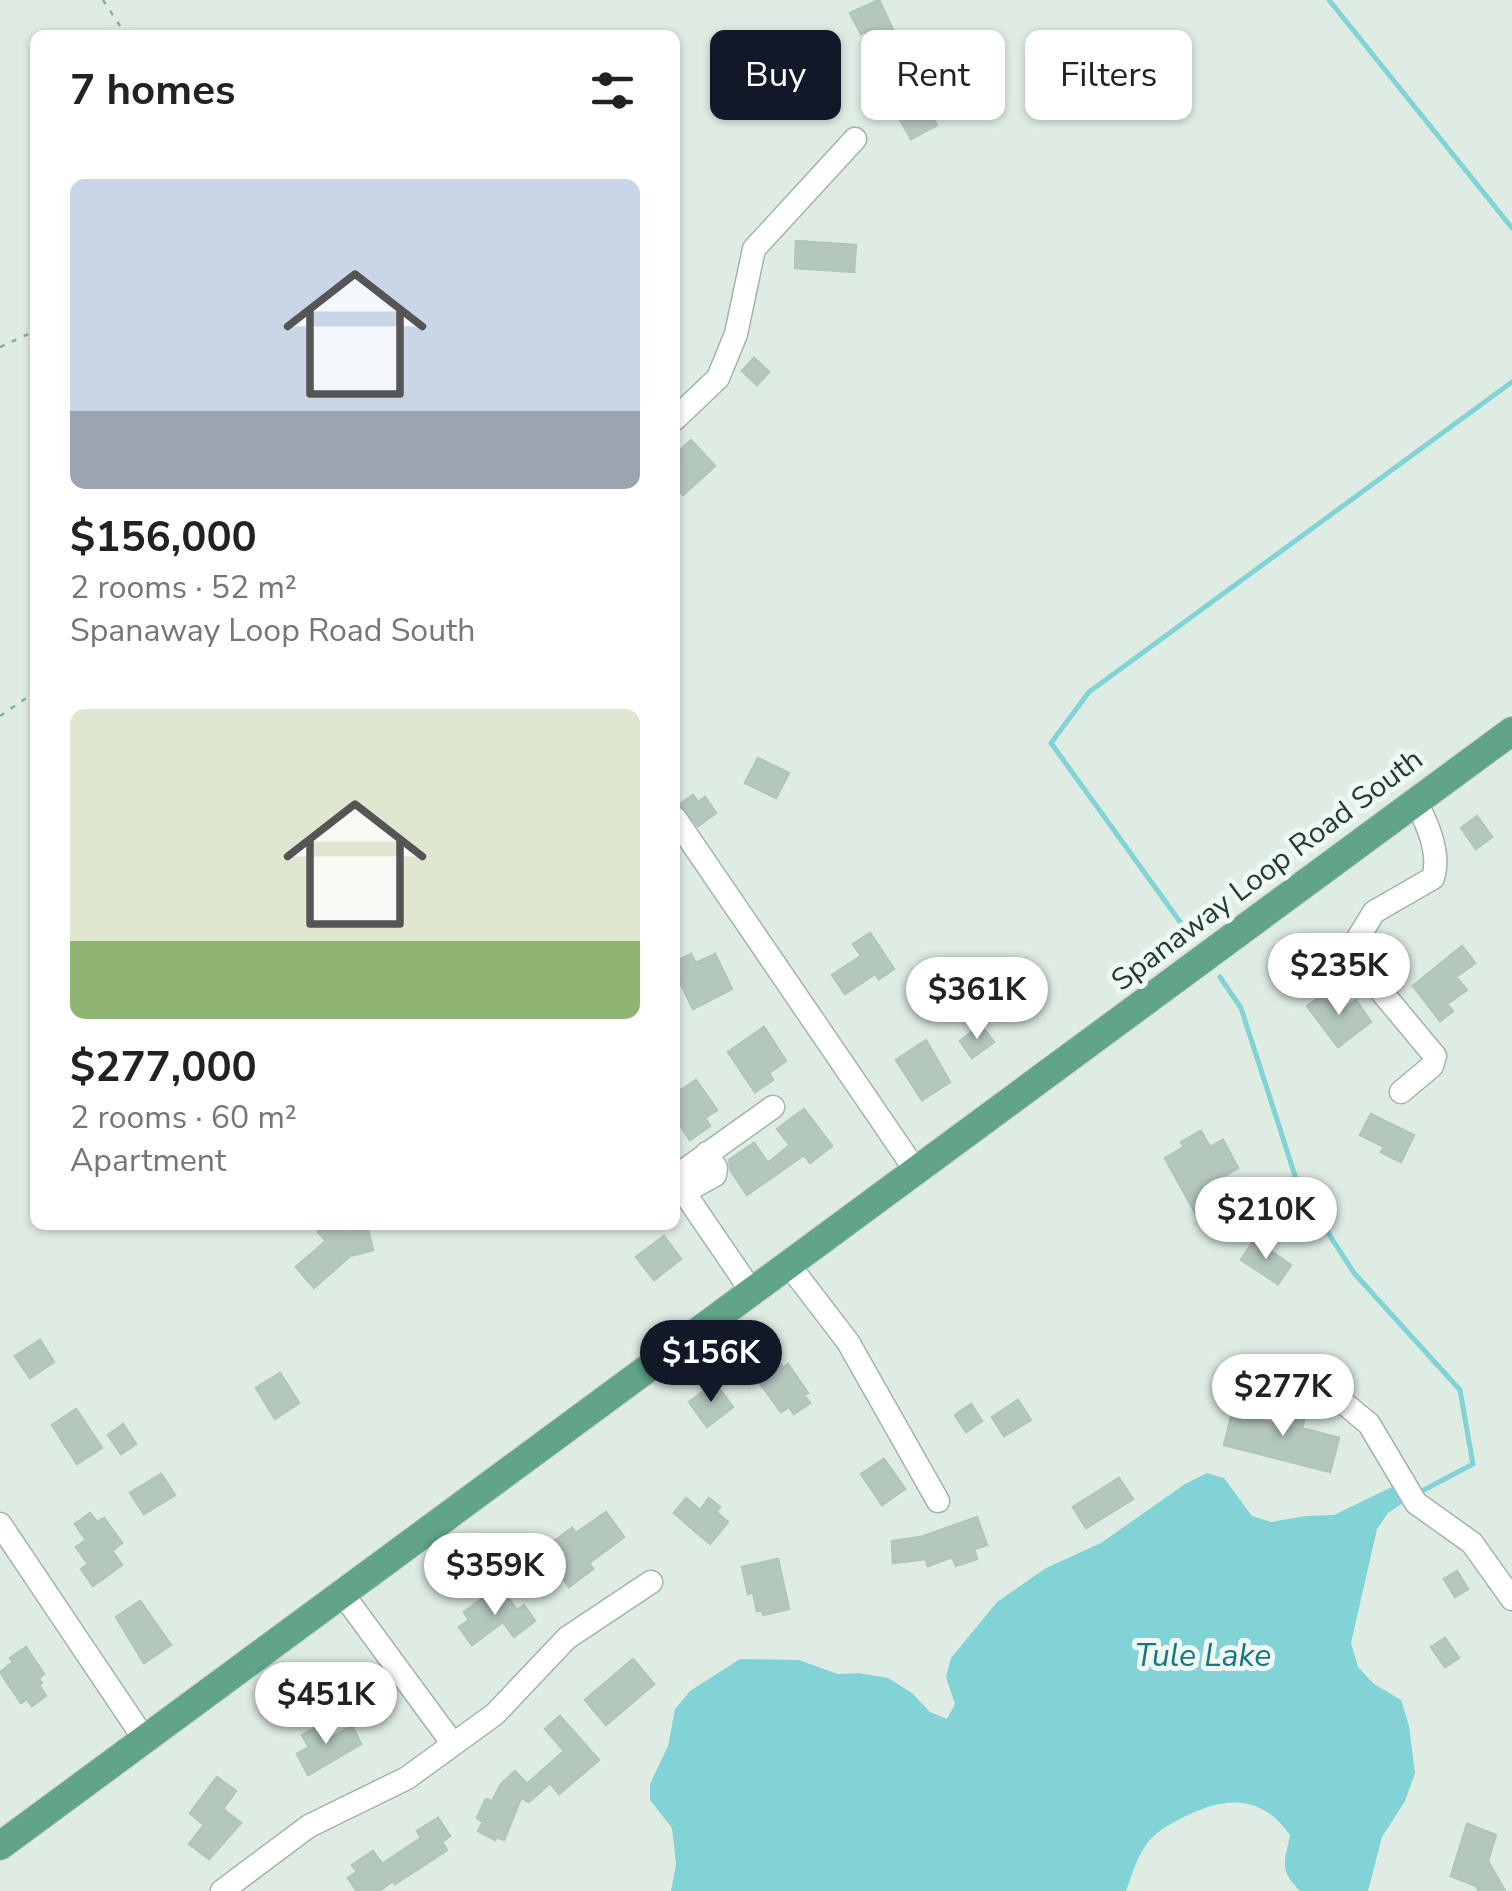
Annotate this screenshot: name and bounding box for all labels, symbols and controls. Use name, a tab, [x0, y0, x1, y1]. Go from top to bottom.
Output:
chip: Buy	[710, 30, 841, 120]
chip: Rent	[861, 30, 1005, 120]
chip: Filters	[1025, 30, 1192, 120]
text: 7 homes	[70, 62, 235, 119]
icon: filters	[585, 63, 640, 118]
icon: home	[265, 244, 445, 424]
text: $156,000	[70, 509, 257, 566]
text: 2 rooms · 52 m²	[70, 566, 297, 609]
text: Spanaway Loop Road South	[70, 609, 476, 652]
street label: Spanaway Loop Road South	[1103, 739, 1431, 1001]
icon: home	[265, 774, 445, 954]
pin: $235K	[1269, 933, 1409, 1018]
text: $235K	[1290, 944, 1388, 987]
pin: $361K	[907, 957, 1047, 1042]
text: $361K	[928, 968, 1026, 1011]
text: $277,000	[70, 1039, 257, 1096]
text: 2 rooms · 60 m²	[70, 1096, 297, 1139]
text: Apartment	[70, 1139, 226, 1182]
pin: $210K	[1196, 1177, 1336, 1262]
text: $210K	[1217, 1188, 1315, 1231]
pin: $156K	[641, 1320, 781, 1405]
text: $156K	[662, 1331, 760, 1374]
pin: $277K	[1213, 1354, 1353, 1439]
text: $277K	[1234, 1365, 1332, 1408]
pin: $359K	[425, 1533, 565, 1618]
text: $359K	[446, 1544, 544, 1587]
water label: Tule Lake	[1135, 1634, 1271, 1677]
pin: $451K	[256, 1662, 396, 1747]
text: $451K	[277, 1673, 375, 1716]

